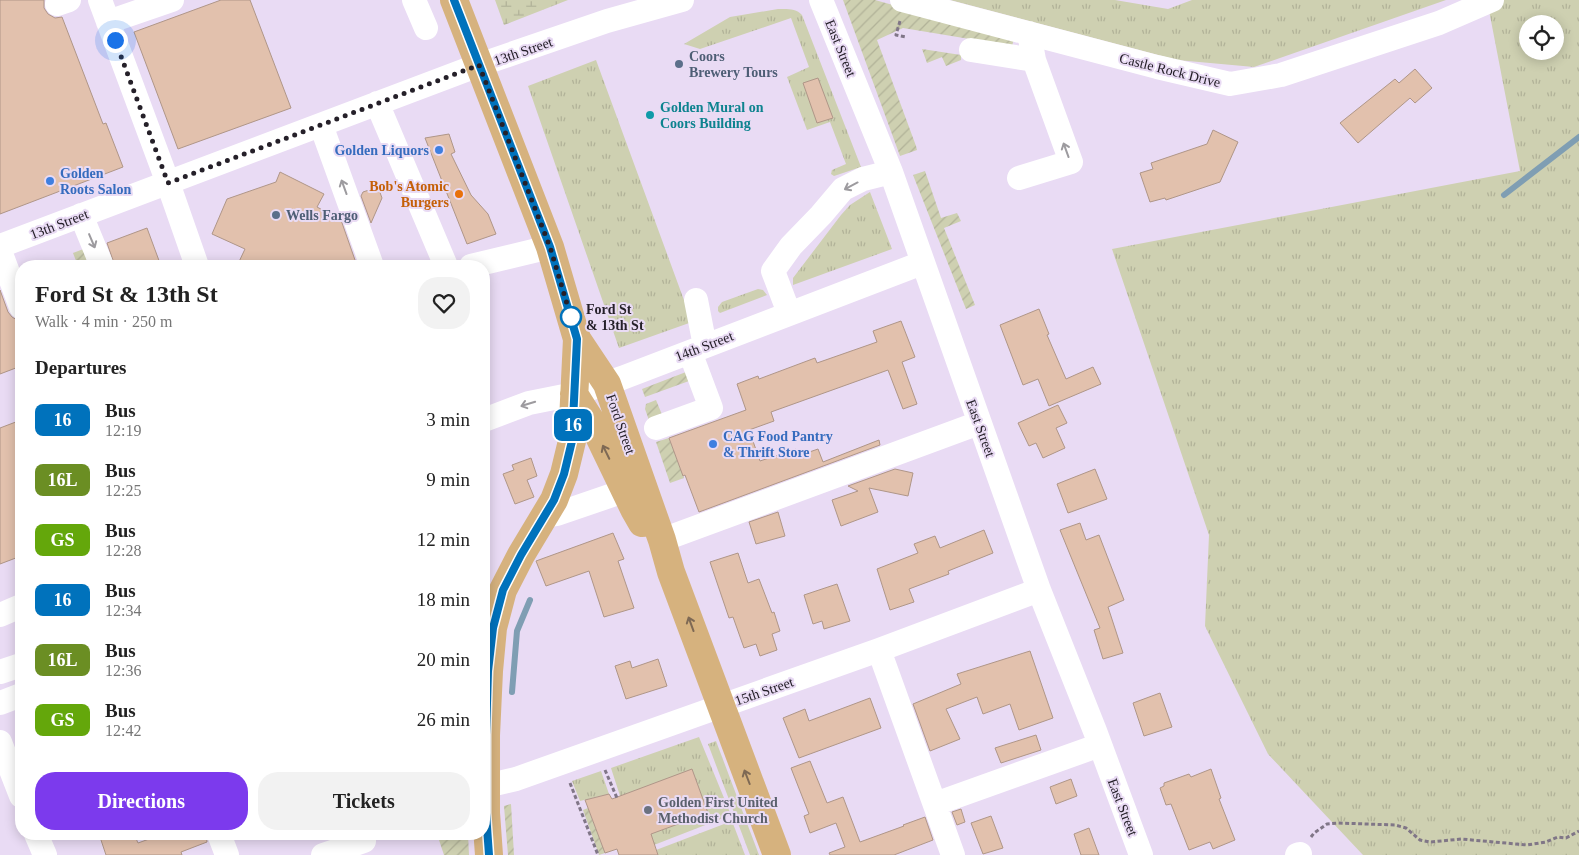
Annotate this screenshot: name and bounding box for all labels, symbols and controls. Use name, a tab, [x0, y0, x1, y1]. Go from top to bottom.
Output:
map controls	[1519, 15, 1564, 60]
button: locate	[1519, 15, 1564, 60]
street label: East Street	[822, 17, 859, 79]
your location	[103, 28, 128, 53]
street label: 13th Street	[492, 34, 555, 69]
place label: Coors Brewery Tours	[689, 49, 778, 80]
street label: Castle Rock Drive	[1118, 51, 1222, 90]
marker: Coors Brewery Tours	[673, 58, 685, 70]
place label: Golden Mural on Coors Building	[660, 100, 764, 131]
marker: Golden Mural on Coors Building	[644, 109, 656, 121]
place label: Golden Liquors	[334, 143, 430, 158]
one-way arrow	[1061, 143, 1070, 158]
marker: Golden Liquors	[433, 144, 445, 156]
place label: Golden Roots Salon	[60, 166, 131, 197]
marker: Golden Roots Salon	[44, 175, 56, 187]
place label: Bob's Atomic Burgers	[369, 179, 450, 210]
one-way arrow	[338, 180, 348, 196]
one-way arrow	[844, 182, 859, 191]
marker: Bob's Atomic Burgers	[453, 188, 465, 200]
street label: 13th Street	[28, 206, 90, 242]
place label: Wells Fargo	[286, 208, 358, 223]
marker: Wells Fargo	[270, 209, 282, 221]
one-way arrow	[87, 233, 97, 248]
button: heart	[418, 277, 470, 329]
text: Ford St & 13th St	[35, 281, 218, 307]
place label: Ford St & 13th St	[586, 302, 644, 333]
marker: Ford St & 13th St	[560, 306, 582, 328]
text: Walk · 4 min · 250 m	[35, 313, 172, 330]
street label: 14th Street	[673, 328, 735, 364]
text: Departures	[35, 357, 126, 378]
street label: Ford Street	[603, 392, 638, 456]
street label: East Street	[963, 397, 998, 459]
text: Bus	[105, 400, 136, 421]
one-way arrow	[520, 400, 536, 409]
text: 3 min	[426, 409, 470, 430]
line badge: 16	[550, 409, 596, 441]
text: 16	[54, 410, 72, 430]
text: 16	[564, 415, 582, 435]
text: 12:19	[105, 422, 141, 439]
place label: CAG Food Pantry & Thrift Store	[723, 429, 833, 460]
marker: CAG Food Pantry & Thrift Store	[707, 438, 719, 450]
one-way arrow	[601, 445, 610, 460]
text: Bus	[105, 460, 136, 481]
text: 9 min	[426, 469, 470, 490]
text: 16L	[47, 470, 78, 490]
text: 12:25	[105, 482, 141, 499]
text: Bus	[105, 520, 136, 541]
text: 12 min	[417, 529, 470, 550]
text: GS	[50, 530, 75, 550]
text: 12:28	[105, 542, 141, 559]
text: Bus	[105, 580, 136, 601]
text: 18 min	[417, 589, 470, 610]
text: 16	[54, 590, 72, 610]
text: 12:34	[105, 602, 141, 619]
one-way arrow	[686, 617, 695, 633]
text: Bus	[105, 640, 136, 661]
text: 20 min	[417, 649, 470, 670]
text: 16L	[47, 650, 78, 670]
text: 12:36	[105, 662, 141, 679]
street label: 15th Street	[733, 674, 796, 709]
text: Bus	[105, 700, 136, 721]
text: 26 min	[417, 709, 470, 730]
text: GS	[50, 710, 75, 730]
text: 12:42	[105, 722, 141, 739]
one-way arrow	[742, 769, 751, 785]
button: Directions	[35, 772, 248, 830]
button: Tickets	[258, 772, 470, 830]
street label: East Street	[1105, 776, 1140, 838]
place label: Golden First United Methodist Church	[658, 795, 778, 826]
marker: Golden First United Methodist Church	[642, 804, 654, 816]

